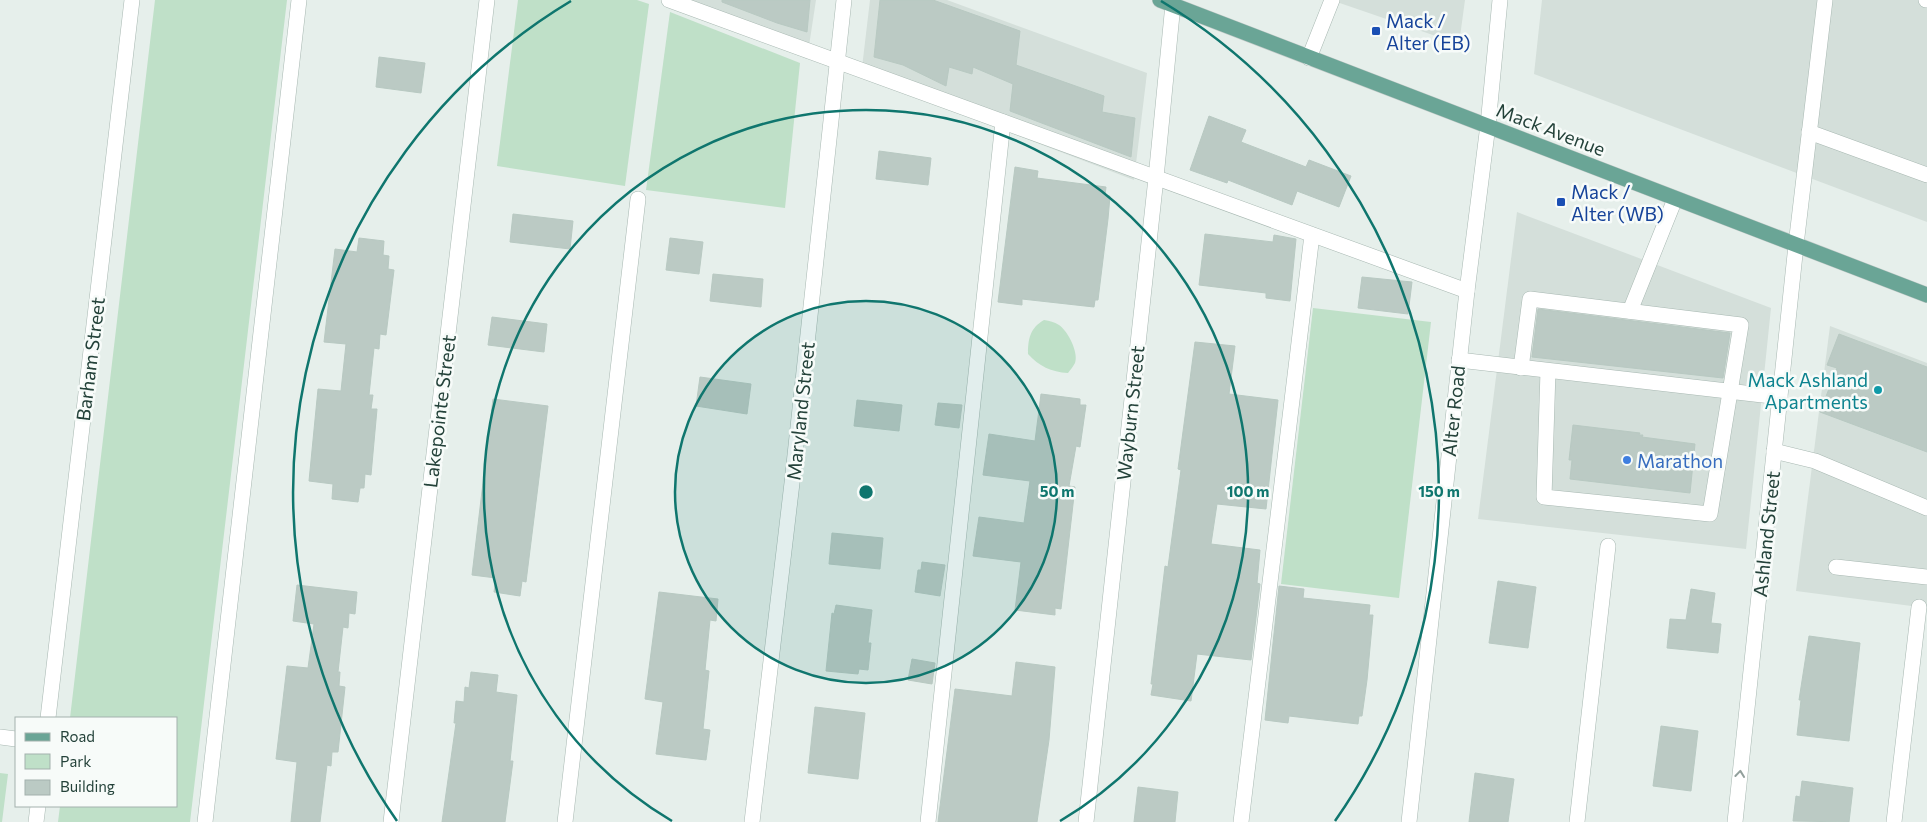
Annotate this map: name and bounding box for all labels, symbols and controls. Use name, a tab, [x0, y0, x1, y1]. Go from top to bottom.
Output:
place label: Mack / Alter (EB)	[1386, 9, 1471, 54]
marker: Mack / Alter (EB)	[1370, 25, 1382, 37]
street label: Mack Avenue	[1493, 98, 1609, 160]
place label: Mack / Alter (WB)	[1571, 180, 1664, 225]
marker: Mack / Alter (WB)	[1555, 196, 1567, 208]
street label: Barham Street	[71, 296, 109, 422]
street label: Lakepointe Street	[418, 333, 460, 489]
street label: Maryland Street	[781, 340, 819, 481]
street label: Wayburn Street	[1111, 344, 1149, 482]
street label: Alter Road	[1437, 364, 1469, 458]
place label: Mack Ashland Apartments	[1747, 368, 1868, 413]
marker: Mack Ashland Apartments	[1872, 384, 1884, 396]
place label: Marathon	[1637, 449, 1723, 472]
marker: Marathon	[1621, 454, 1633, 466]
street label: Ashland Street	[1748, 470, 1784, 598]
text: 50 m	[1040, 482, 1074, 500]
text: 100 m	[1227, 482, 1269, 500]
text: 150 m	[1418, 482, 1460, 500]
centre of rings	[857, 483, 875, 501]
legend	[15, 717, 178, 807]
text: Road	[60, 727, 95, 745]
text: Park	[60, 752, 91, 770]
one-way arrow	[1735, 769, 1746, 777]
text: Building	[60, 777, 115, 795]

